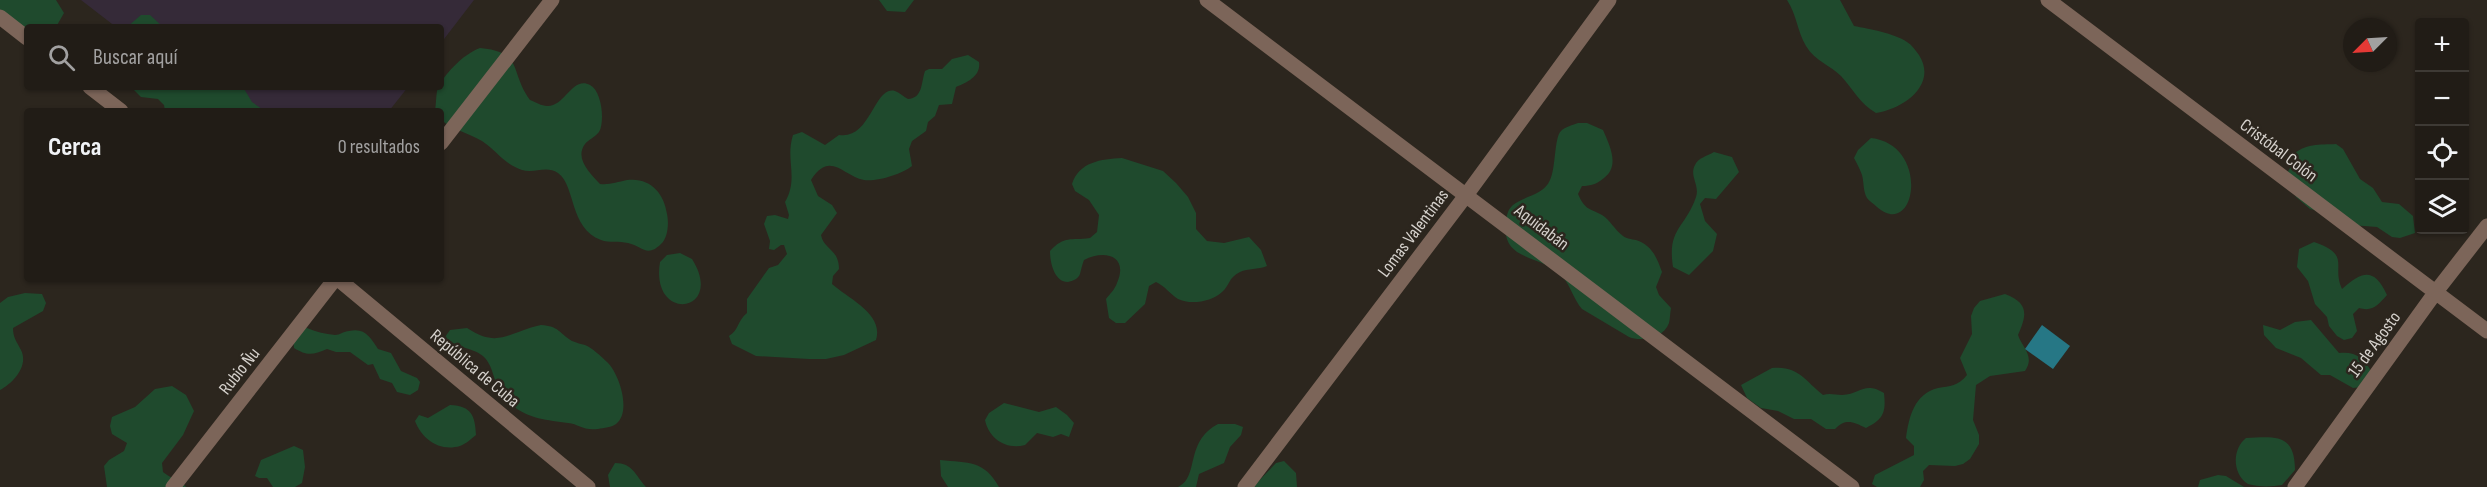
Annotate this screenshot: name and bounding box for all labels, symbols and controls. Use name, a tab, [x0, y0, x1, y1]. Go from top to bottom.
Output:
north arrow	[2343, 18, 2397, 72]
map controls	[2415, 18, 2469, 234]
button: +	[2415, 18, 2469, 72]
search box	[24, 24, 444, 90]
icon: search	[45, 41, 78, 74]
text: Buscar aquí	[93, 44, 178, 71]
button: −	[2415, 72, 2469, 126]
street label: Cristóbal Colón	[2236, 114, 2322, 186]
button: locate	[2415, 126, 2469, 180]
text: Cerca	[48, 132, 101, 163]
text: 0 resultados	[338, 135, 420, 159]
button: layers	[2415, 180, 2469, 234]
street label: Lomas Valentinas	[1374, 185, 1453, 281]
street label: Aquidabán	[1509, 200, 1573, 255]
street label: 15 de Agosto	[2344, 307, 2405, 381]
street label: República de Cuba	[426, 325, 524, 412]
street label: Rubio Ñu	[215, 344, 264, 399]

